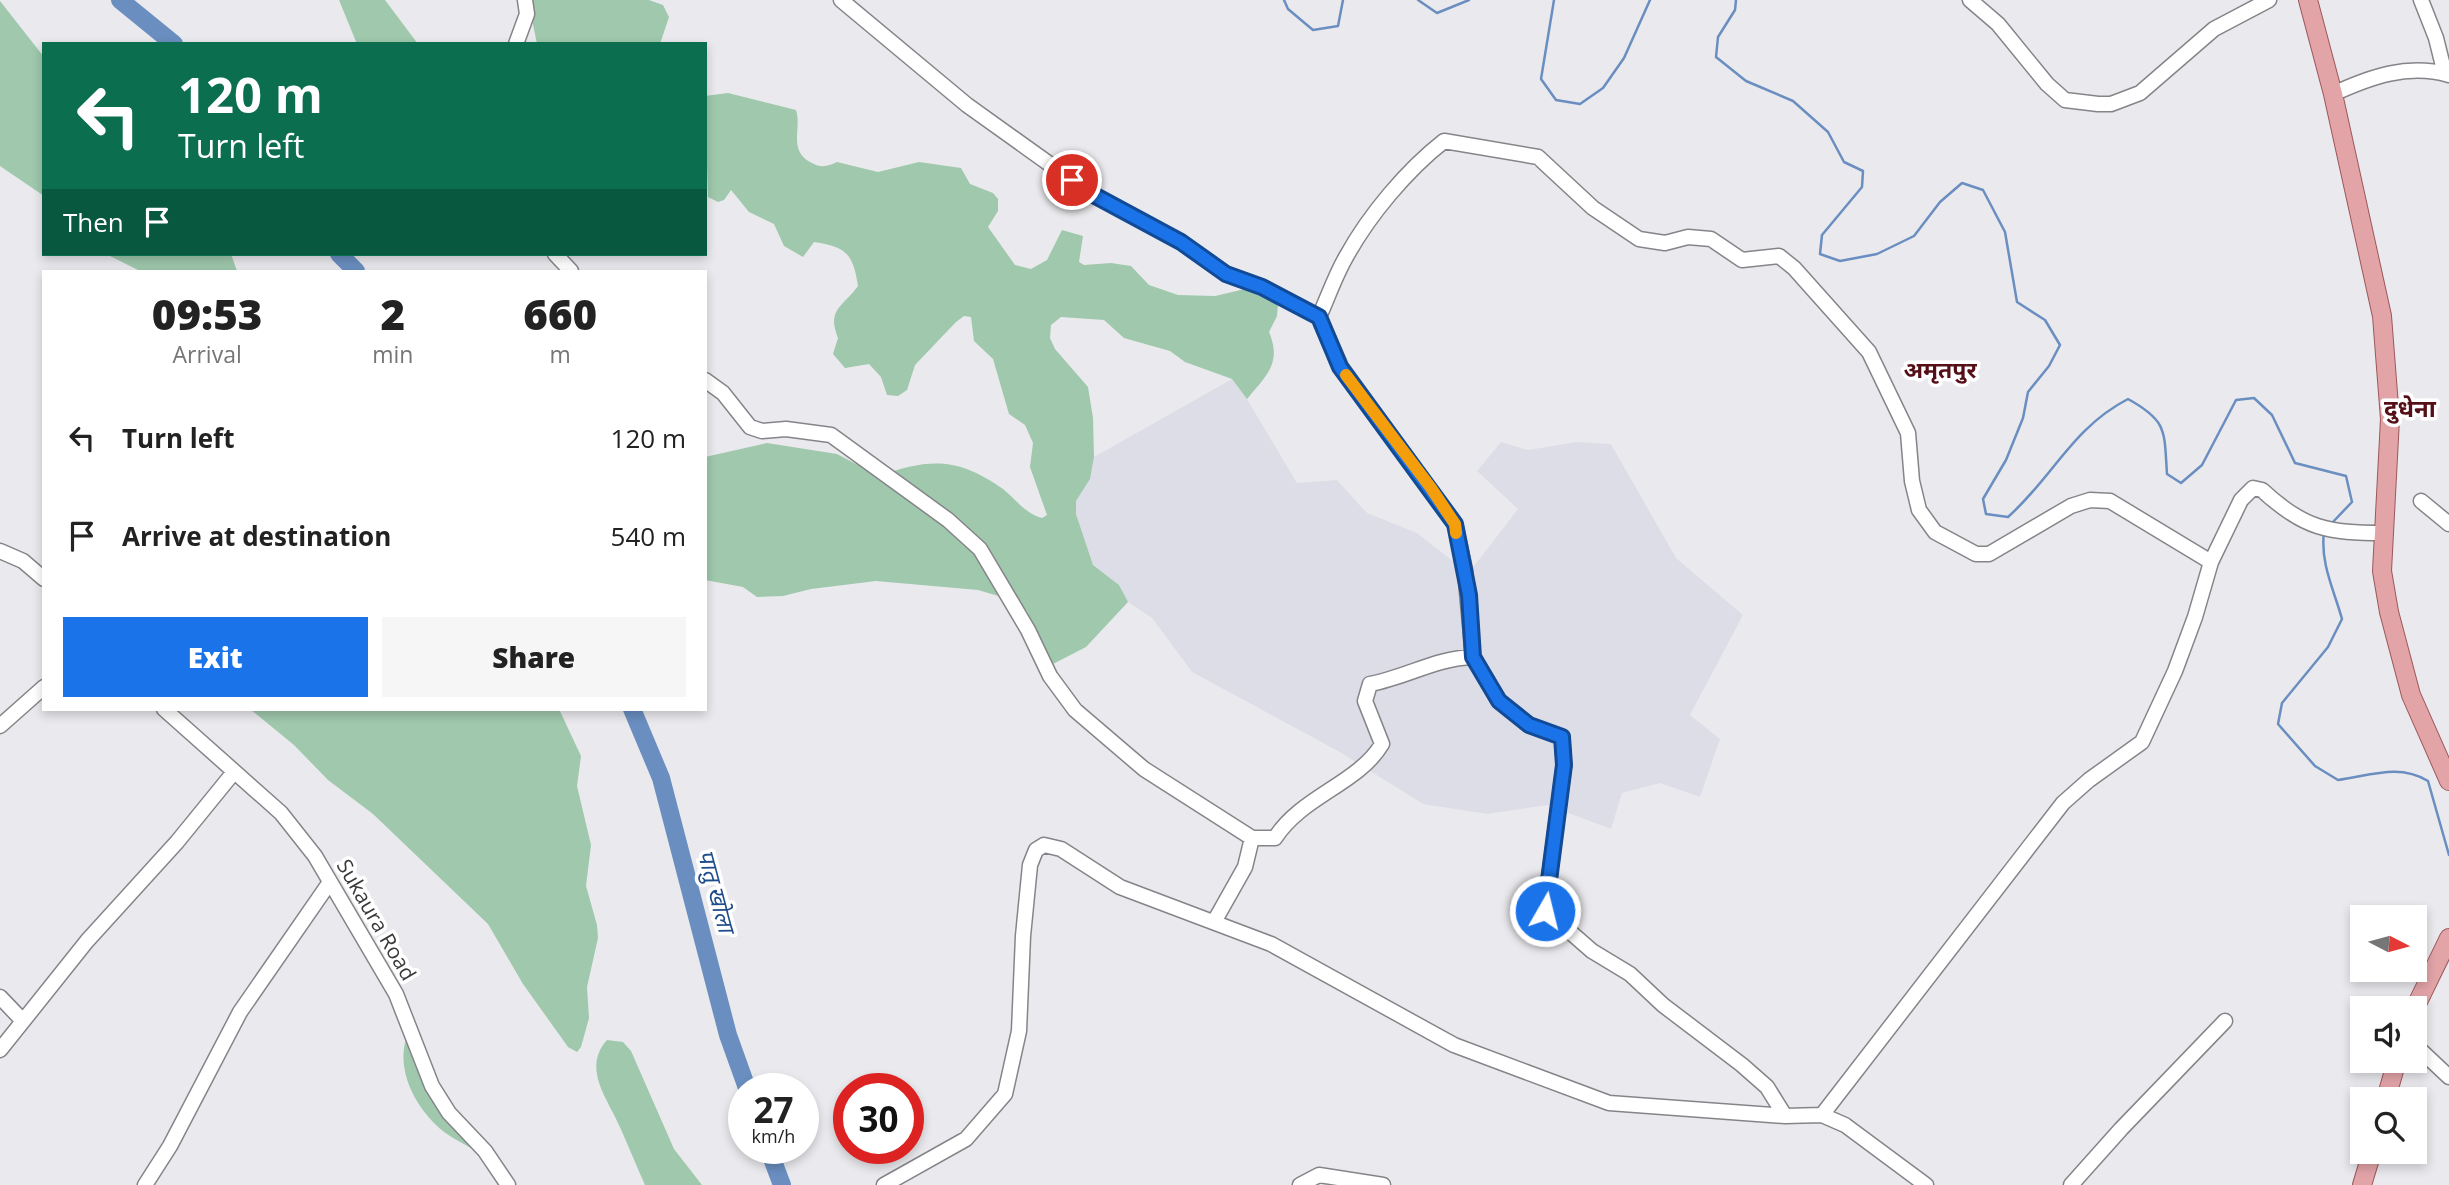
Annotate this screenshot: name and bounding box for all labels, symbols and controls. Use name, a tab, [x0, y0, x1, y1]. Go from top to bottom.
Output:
text: 120 m	[178, 61, 323, 127]
icon: left	[63, 70, 154, 161]
text: Turn left	[178, 124, 304, 167]
pin	[1042, 150, 1102, 210]
icon: arrive	[1053, 161, 1091, 199]
icon: arrive	[138, 203, 176, 241]
text: Then	[63, 204, 124, 240]
text: 09:53	[152, 285, 262, 342]
text: 2	[381, 285, 405, 342]
text: 660	[523, 285, 597, 342]
text: Arrival	[173, 338, 242, 370]
text: min	[372, 338, 413, 370]
text: m	[550, 338, 571, 370]
district label: अमृतपुर	[1903, 353, 1977, 385]
district label: दुधेना	[2384, 391, 2437, 424]
icon: left	[63, 419, 101, 457]
text: Turn left	[122, 420, 234, 456]
text: 120 m	[611, 420, 686, 456]
icon: arrive	[63, 517, 101, 555]
text: Arrive at destination	[122, 518, 391, 554]
text: 540 m	[611, 518, 686, 554]
button: Exit	[63, 617, 368, 697]
button: Share	[382, 617, 686, 697]
water label: पातु खोला	[691, 846, 744, 940]
street label: Sukaura Road	[331, 854, 423, 985]
position arrow	[1508, 874, 1582, 948]
north arrow	[2350, 905, 2427, 982]
map controls	[2350, 905, 2427, 1164]
button: sound	[2350, 996, 2427, 1073]
speed limit sign: 30	[833, 1073, 924, 1164]
text: 27	[753, 1086, 794, 1133]
button: search	[2350, 1087, 2427, 1164]
text: km/h	[752, 1124, 795, 1148]

